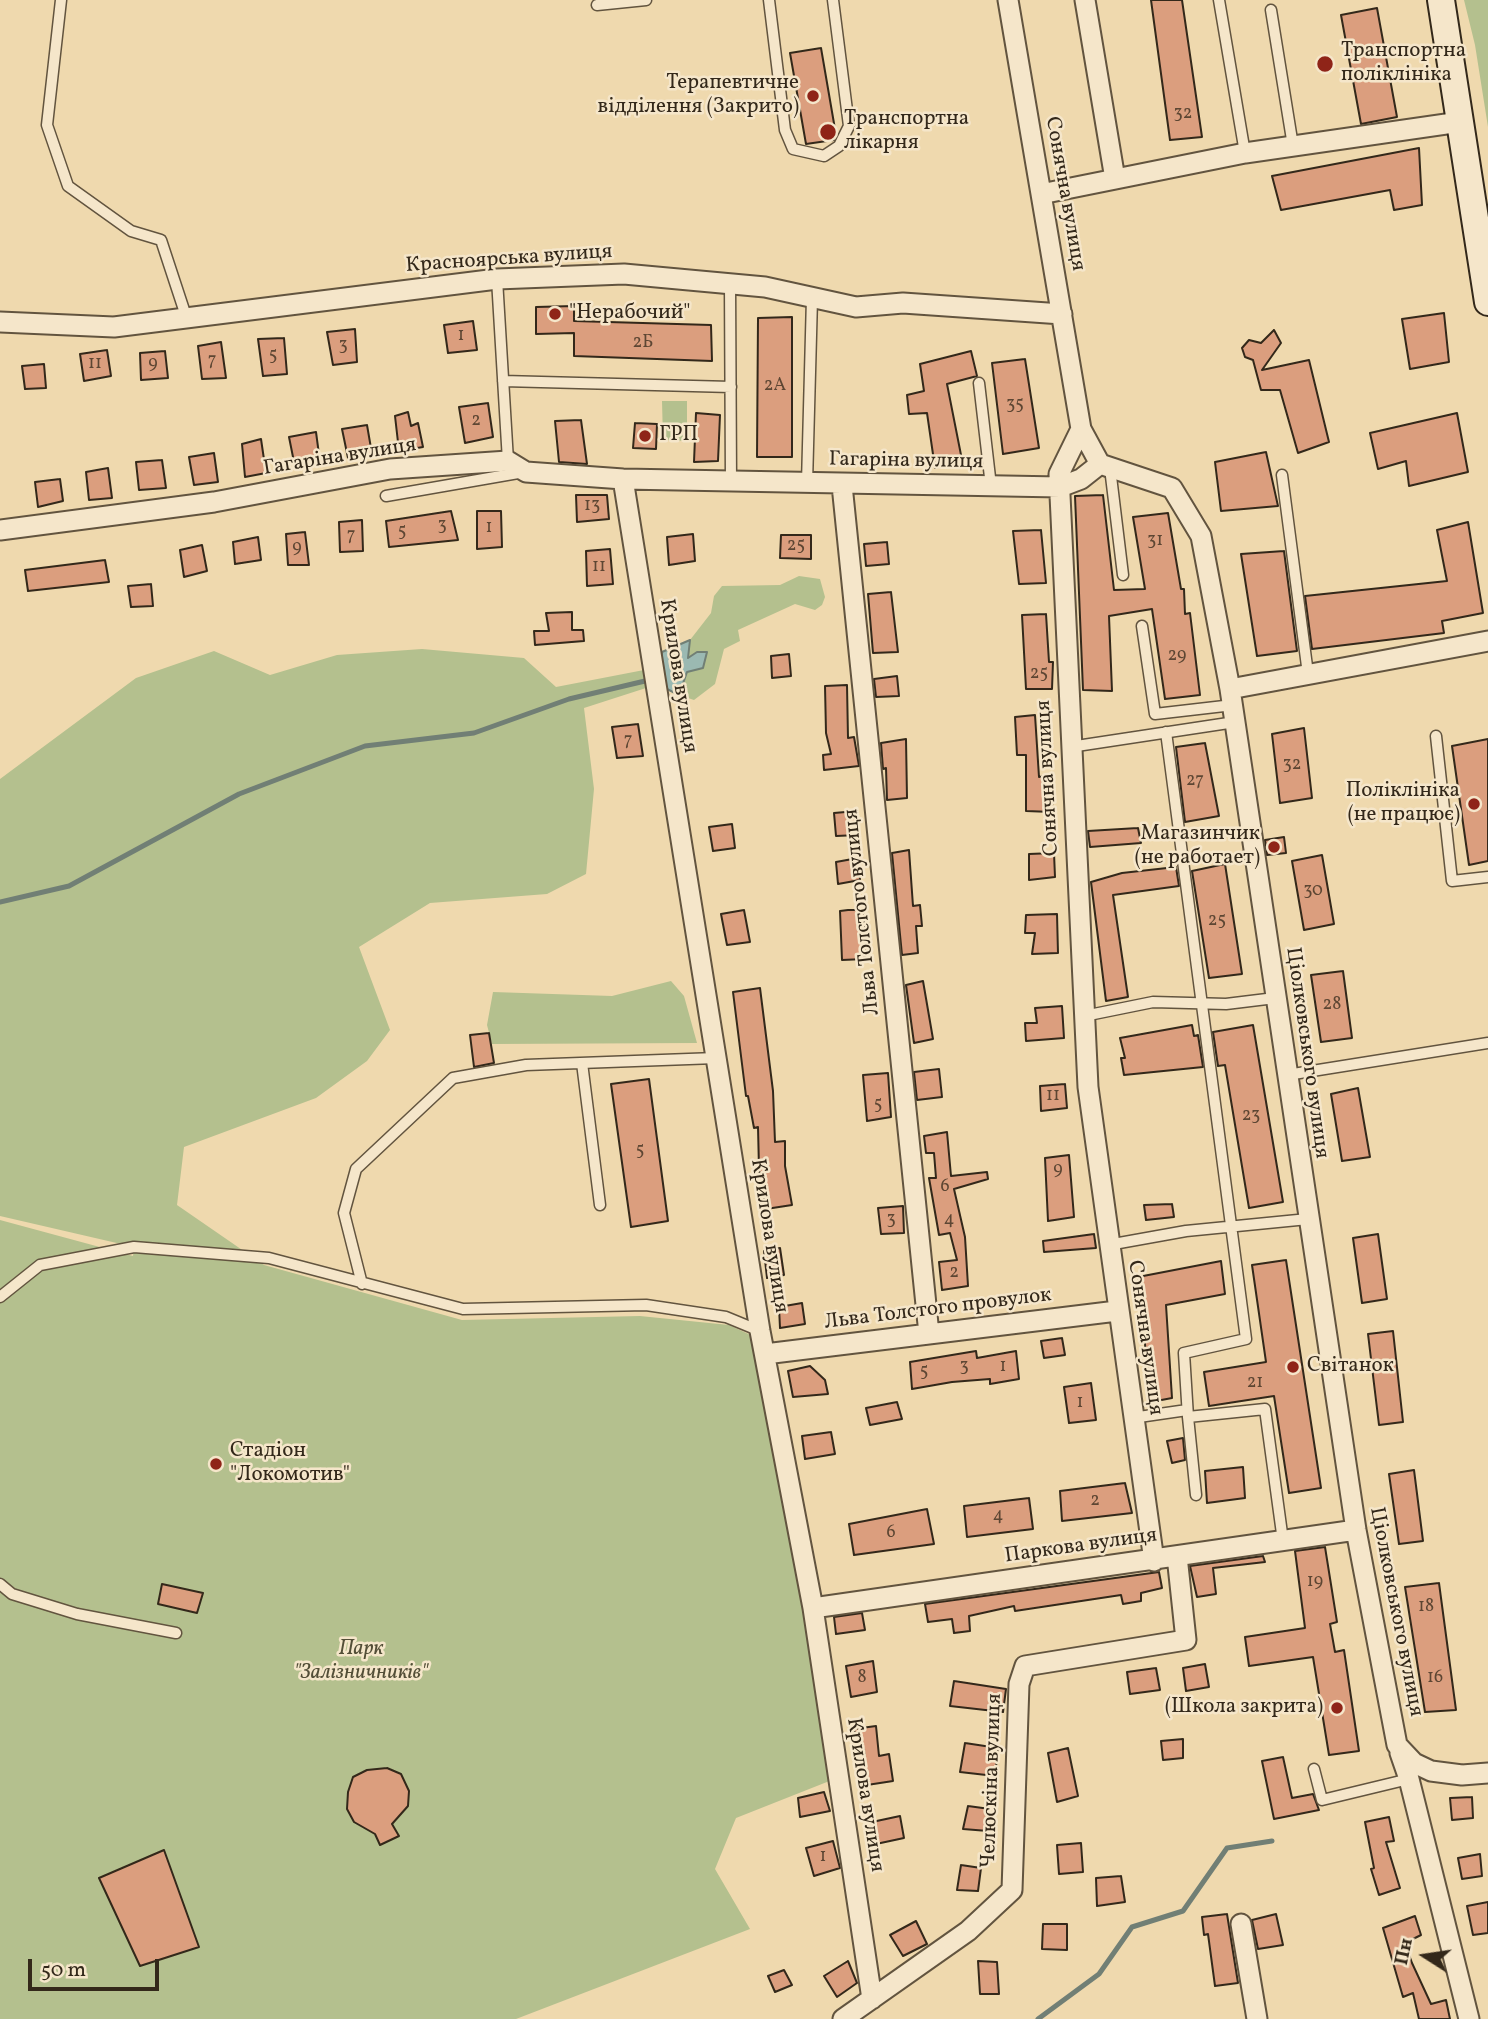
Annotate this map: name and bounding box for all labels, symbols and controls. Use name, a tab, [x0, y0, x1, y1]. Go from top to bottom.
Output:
place label: Транспортна поліклініка	[1341, 39, 1466, 89]
marker: Транспортна поліклініка	[1315, 54, 1335, 74]
place label: Терапевтичне відділення (Закрито)	[598, 71, 799, 121]
marker: Терапевтичне відділення (Закрито)	[805, 88, 821, 104]
house number: 32	[1174, 104, 1192, 126]
place label: Транспортна лікарня	[844, 107, 969, 157]
street label: Сонячна вулиця	[1038, 115, 1090, 273]
marker: Транспортна лікарня	[818, 122, 838, 142]
street label: Красноярська вулиця	[405, 240, 613, 280]
place label: "Нерабочий"	[569, 301, 690, 327]
marker: "Нерабочий"	[547, 306, 563, 322]
house number: 1	[458, 326, 464, 348]
house number: 2Б	[633, 333, 653, 355]
house number: 3	[338, 336, 348, 358]
house number: 5	[269, 346, 277, 368]
house number: 7	[208, 351, 216, 373]
house number: 11	[88, 354, 102, 376]
house number: 9	[148, 354, 158, 376]
house number: 2А	[764, 376, 786, 398]
house number: 35	[1006, 395, 1024, 417]
house number: 2	[471, 411, 481, 433]
place label: ГРП	[659, 423, 698, 449]
marker: ГРП	[637, 428, 653, 444]
street label: Гагаріна вулиця	[262, 433, 418, 483]
street label: Гагаріна вулиця	[829, 448, 983, 476]
house number: 13	[584, 496, 600, 518]
house number: 3	[437, 516, 447, 538]
house number: 1	[486, 518, 492, 540]
house number: 5	[398, 522, 406, 544]
house number: 7	[347, 526, 355, 548]
house number: 31	[1147, 531, 1163, 553]
house number: 25	[787, 536, 805, 558]
house number: 9	[292, 538, 302, 560]
house number: 11	[592, 557, 606, 579]
street label: Крилова вулиця	[652, 597, 702, 755]
house number: 29	[1168, 646, 1186, 668]
house number: 25	[1030, 664, 1048, 686]
street label: Сонячна вулиця	[1032, 699, 1066, 857]
house number: 7	[624, 731, 632, 753]
house number: 32	[1283, 755, 1301, 777]
house number: 27	[1186, 771, 1204, 793]
place label: Поліклініка (не працює)	[1346, 779, 1460, 829]
marker: Поліклініка (не працює)	[1466, 796, 1482, 812]
street label: Льва Толстого вулиця	[840, 808, 886, 1016]
place label: Магазинчик (не работает)	[1135, 822, 1260, 872]
marker: Магазинчик (не работает)	[1266, 839, 1282, 855]
house number: 30	[1303, 881, 1323, 903]
house number: 25	[1208, 911, 1226, 933]
street label: Ціолковського вулиця	[1279, 946, 1333, 1160]
house number: 28	[1323, 995, 1341, 1017]
house number: 11	[1046, 1086, 1060, 1108]
house number: 5	[874, 1095, 882, 1117]
house number: 23	[1242, 1106, 1260, 1128]
house number: 5	[636, 1141, 644, 1163]
street label: Крилова вулиця	[743, 1157, 793, 1315]
house number: 9	[1053, 1160, 1063, 1182]
house number: 6	[940, 1177, 950, 1199]
house number: 3	[886, 1210, 896, 1232]
house number: 4	[944, 1210, 954, 1232]
street label: Сонячна вулиця	[1121, 1259, 1167, 1417]
house number: 2	[949, 1263, 959, 1285]
street label: Льва Толстого провулок	[823, 1284, 1053, 1336]
place label: Світанок	[1307, 1354, 1394, 1380]
house number: 3	[959, 1357, 969, 1379]
house number: 1	[1000, 1357, 1006, 1379]
marker: Світанок	[1285, 1359, 1301, 1375]
house number: 5	[920, 1362, 928, 1384]
house number: 21	[1247, 1373, 1263, 1395]
house number: 1	[1077, 1393, 1083, 1415]
place label: Стадіон "Локомотив"	[230, 1439, 350, 1489]
marker: Стадіон "Локомотив"	[208, 1456, 224, 1472]
house number: 2	[1090, 1491, 1100, 1513]
street label: Ціолковського вулиця	[1362, 1505, 1428, 1719]
house number: 4	[993, 1506, 1003, 1528]
house number: 6	[886, 1523, 896, 1545]
street label: Паркова вулиця	[1003, 1524, 1159, 1570]
house number: 19	[1307, 1572, 1323, 1594]
house number: 18	[1418, 1597, 1434, 1619]
park label: Парк "Залізничників"	[294, 1637, 428, 1687]
house number: 8	[857, 1668, 867, 1690]
house number: 16	[1427, 1668, 1443, 1690]
street label: Челюскіна вулиця	[977, 1693, 1009, 1869]
place label: (Школа закрита)	[1165, 1695, 1323, 1721]
marker: (Школа закрита)	[1329, 1700, 1345, 1716]
street label: Крилова вулиця	[839, 1716, 889, 1874]
house number: 1	[820, 1847, 826, 1869]
north arrow	[1390, 1921, 1460, 1991]
text: Пн	[1389, 1936, 1420, 1968]
scale bar	[32, 1946, 163, 1990]
text: 50 m	[41, 1956, 86, 1985]

